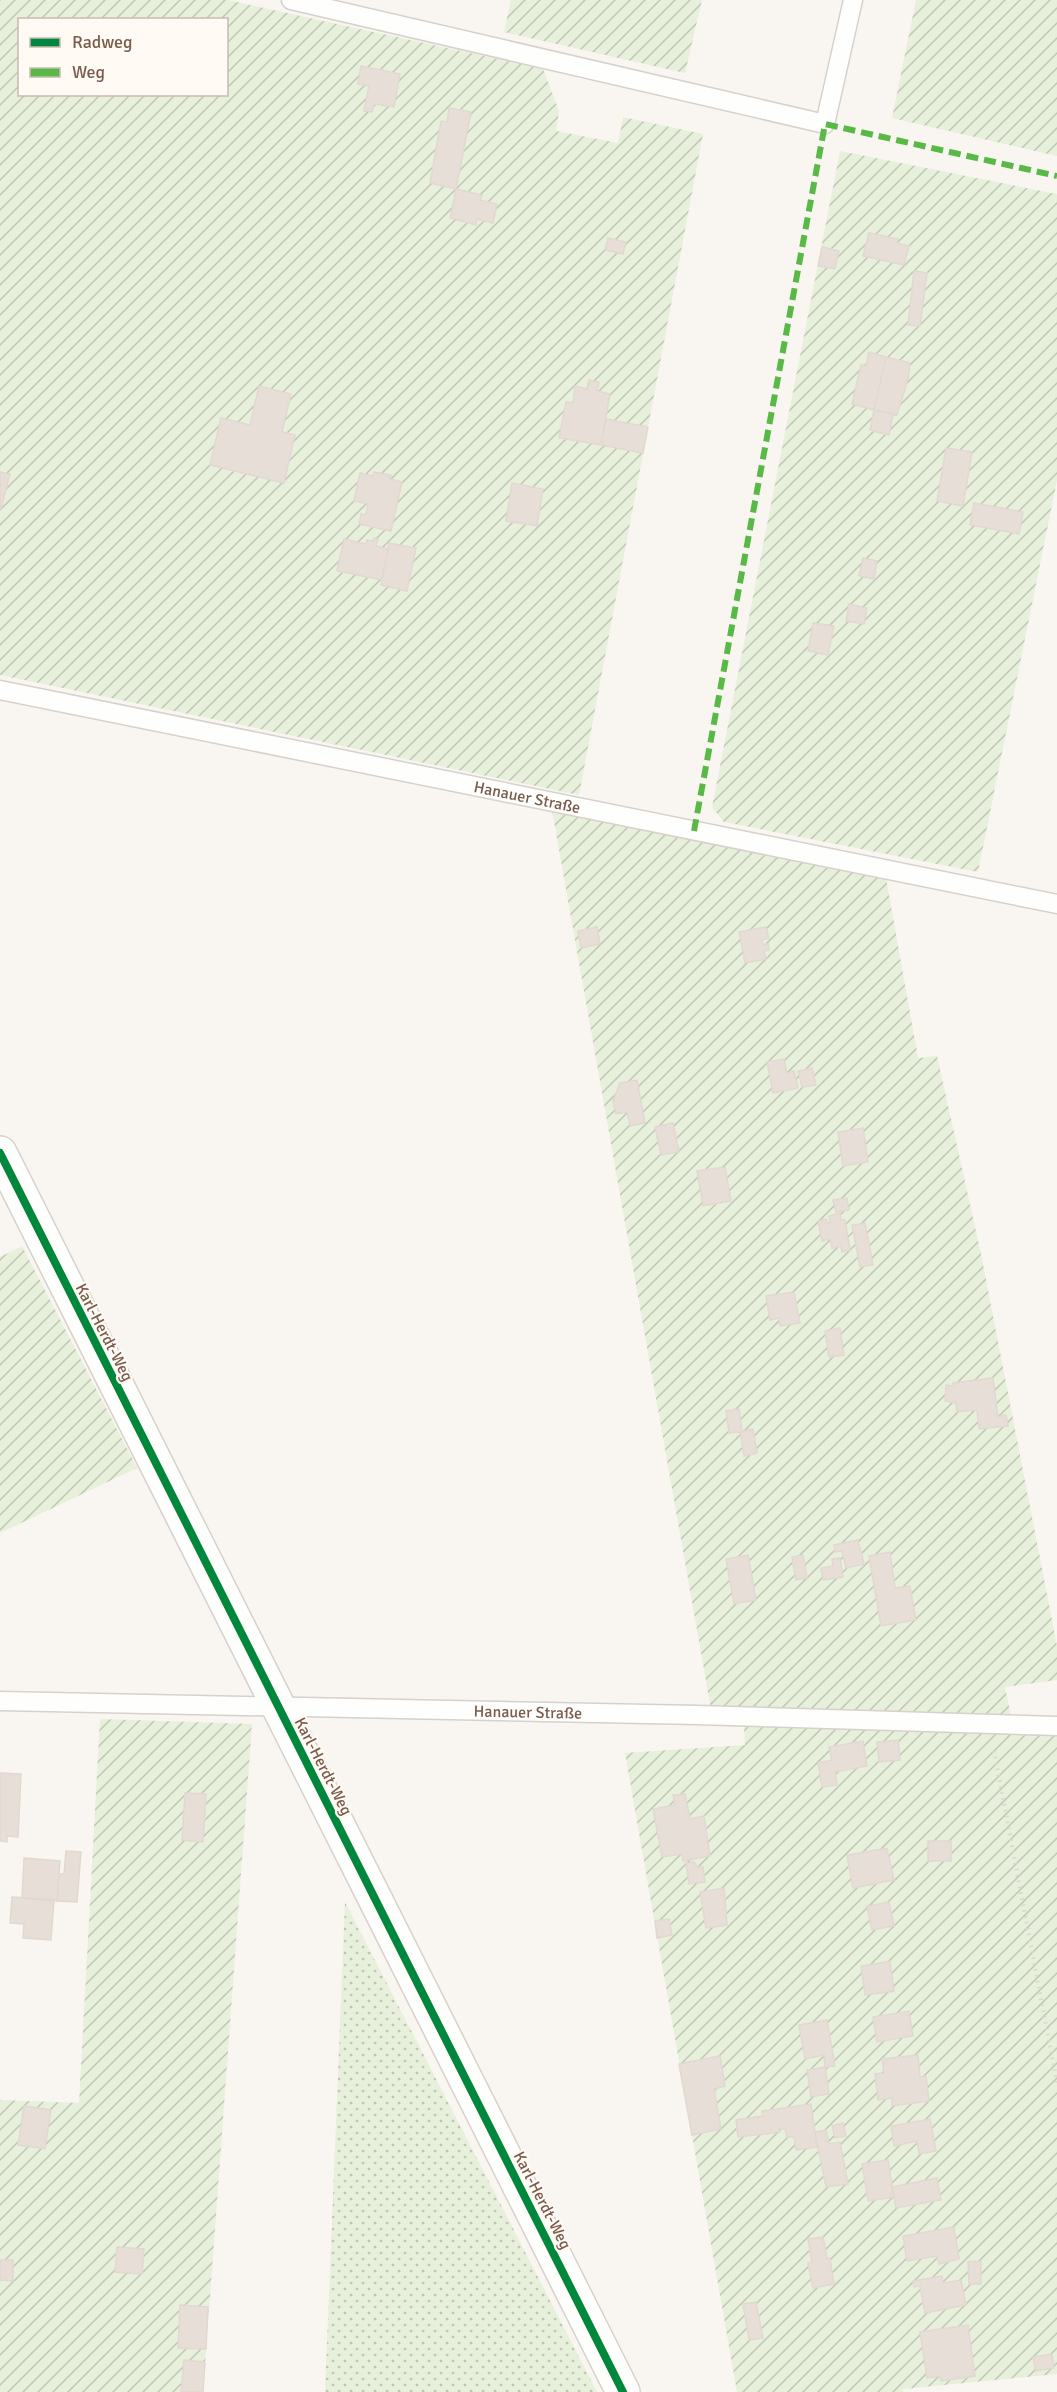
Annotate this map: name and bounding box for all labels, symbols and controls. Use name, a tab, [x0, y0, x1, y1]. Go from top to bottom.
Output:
legend	[18, 18, 228, 96]
text: Radweg	[72, 31, 133, 53]
text: Weg	[72, 61, 105, 83]
street label: Hanauer Straße	[472, 777, 582, 818]
street label: Karl-Herdt-Weg	[71, 1280, 137, 1385]
street label: Hanauer Straße	[473, 1702, 582, 1724]
street label: Karl-Herdt-Weg	[290, 1714, 356, 1819]
street label: Karl-Herdt-Weg	[509, 2148, 575, 2253]

